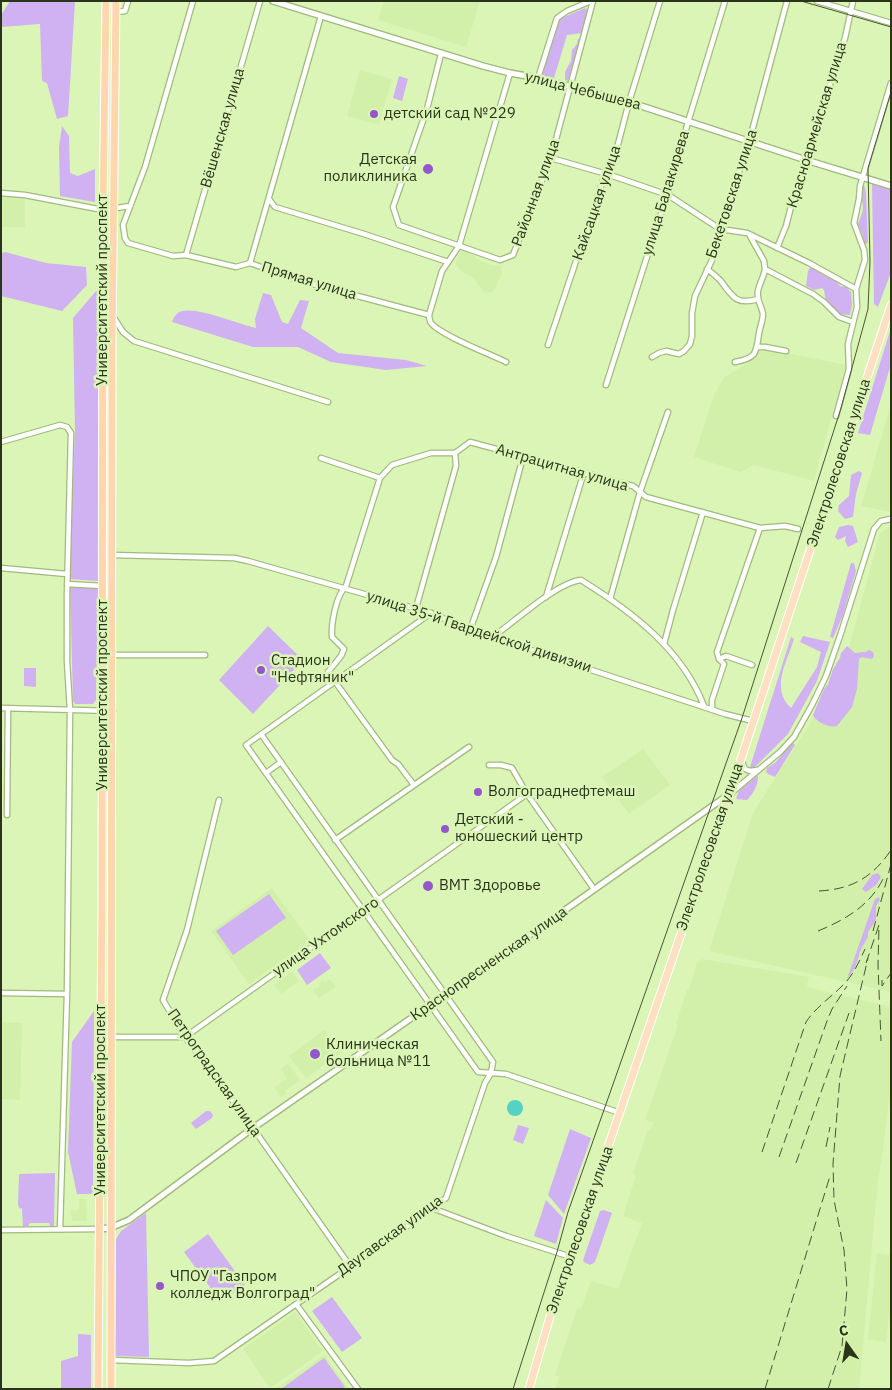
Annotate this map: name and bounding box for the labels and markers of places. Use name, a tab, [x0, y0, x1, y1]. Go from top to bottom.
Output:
place label: детский сад №229	[384, 105, 516, 123]
marker: детский сад №229	[368, 108, 380, 120]
place label: Детская поликлиника	[323, 151, 417, 186]
marker: Детская поликлиника	[421, 162, 435, 176]
place label: Стадион "Нефтяник"	[271, 652, 354, 687]
marker: Стадион "Нефтяник"	[255, 664, 267, 676]
place label: Волгограднефтемаш	[488, 783, 635, 801]
marker: Волгограднефтемаш	[472, 786, 484, 798]
place label: Детский - юношеский центр	[455, 811, 583, 846]
marker: Детский - юношеский центр	[439, 823, 451, 835]
place label: ВМТ Здоровье	[439, 877, 541, 895]
marker: ВМТ Здоровье	[421, 879, 435, 893]
place label: Клиническая больница №11	[326, 1036, 431, 1071]
marker: Клиническая больница №11	[308, 1047, 322, 1061]
place label: ЧПОУ "Газпром колледж Волгоград"	[170, 1268, 315, 1303]
marker: ЧПОУ "Газпром колледж Волгоград"	[154, 1280, 166, 1292]

